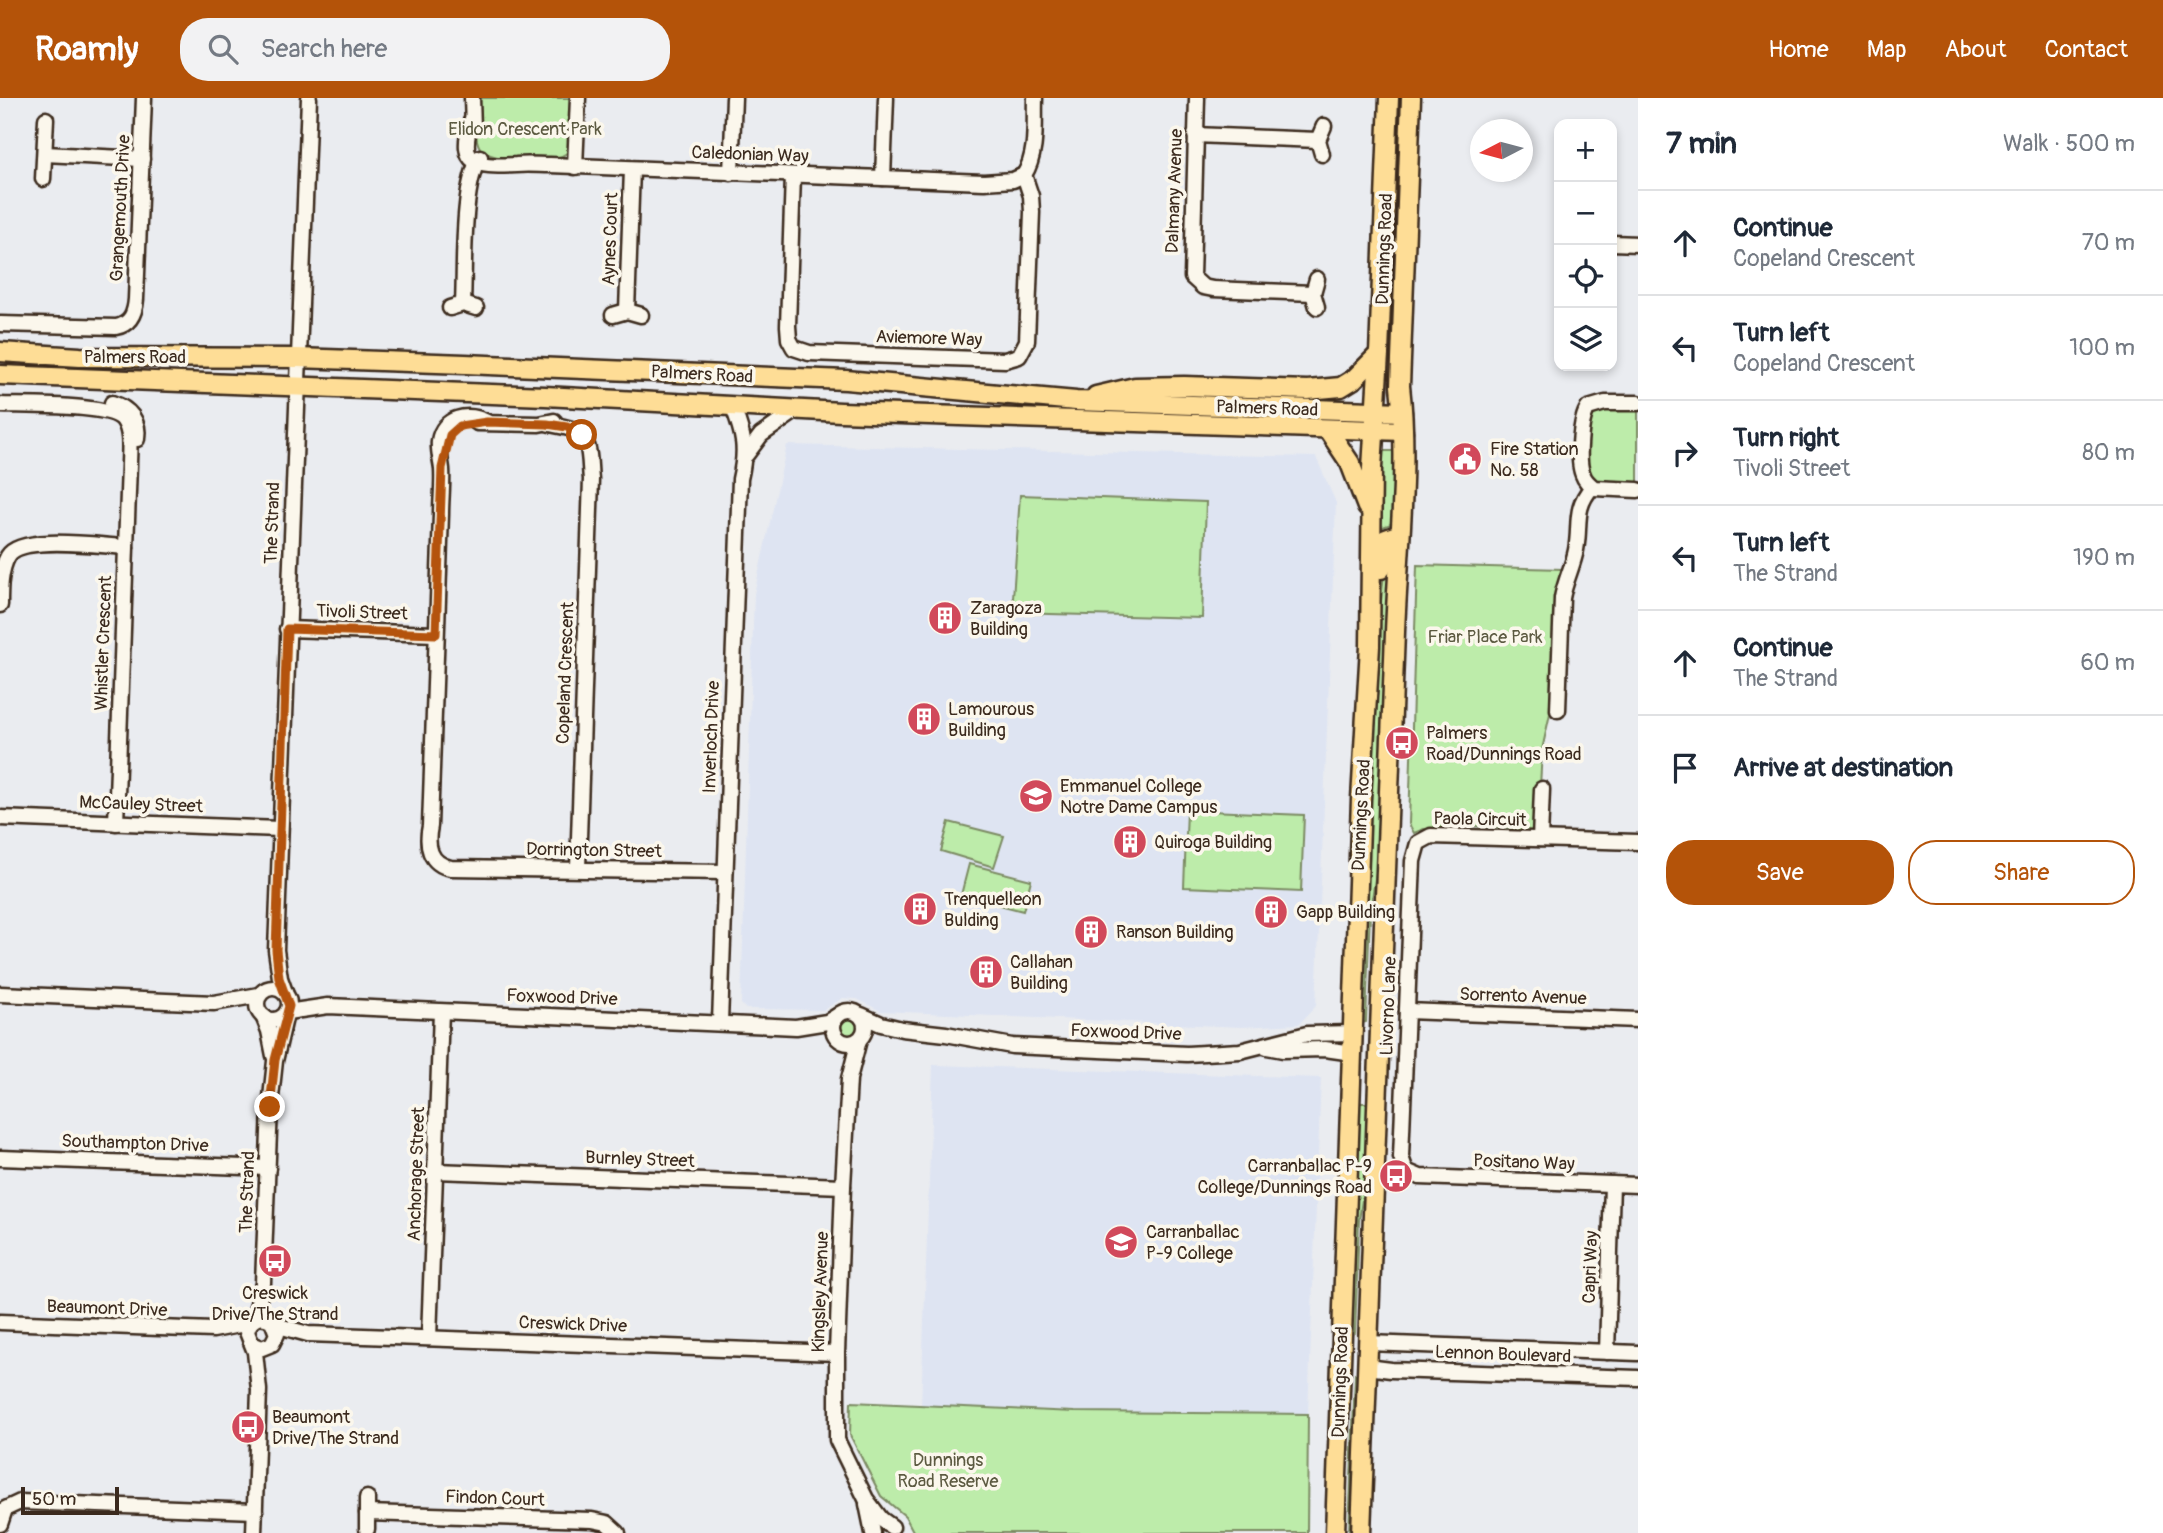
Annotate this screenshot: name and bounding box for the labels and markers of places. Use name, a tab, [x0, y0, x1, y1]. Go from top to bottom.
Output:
place label: Fire Station No. 58	[1490, 438, 1579, 482]
public building icon: Fire Station No. 58	[1446, 440, 1484, 478]
place label: Zaragoza Building	[970, 597, 1042, 641]
building icon: Zaragoza Building	[926, 599, 964, 637]
place label: Lamourous Building	[948, 698, 1034, 742]
building icon: Lamourous Building	[905, 700, 943, 738]
place label: Palmers Road/Dunnings Road	[1426, 722, 1582, 766]
bus stop icon: Palmers Road/Dunnings Road	[1383, 724, 1421, 762]
place label: Emmanuel College Notre Dame Campus	[1060, 775, 1217, 819]
school or university icon: Emmanuel College Notre Dame Campus	[1017, 777, 1055, 815]
building icon: Quiroga Building	[1111, 823, 1149, 861]
place label: Quiroga Building	[1154, 831, 1272, 854]
place label: Trenquelleon Bulding	[944, 888, 1042, 932]
building icon: Trenquelleon Bulding	[901, 890, 939, 928]
building icon: Gapp Building	[1252, 893, 1290, 931]
place label: Gapp Building	[1296, 901, 1395, 924]
building icon: Ranson Building	[1072, 913, 1110, 951]
place label: Ranson Building	[1116, 921, 1234, 944]
place label: Callahan Building	[1010, 951, 1073, 995]
building icon: Callahan Building	[967, 953, 1005, 991]
place label: Carranballac P-9 College/Dunnings Road	[1198, 1155, 1372, 1199]
bus stop icon: Carranballac P-9 College/Dunnings Road	[1377, 1157, 1415, 1195]
place label: Carranballac P-9 College	[1146, 1221, 1240, 1265]
school or university icon: Carranballac P-9 College	[1102, 1223, 1140, 1261]
bus stop icon: Creswick Drive/The Strand	[256, 1242, 294, 1280]
place label: Creswick Drive/The Strand	[211, 1282, 339, 1326]
place label: Beaumont Drive/The Strand	[272, 1406, 399, 1450]
bus stop icon: Beaumont Drive/The Strand	[229, 1408, 267, 1446]

